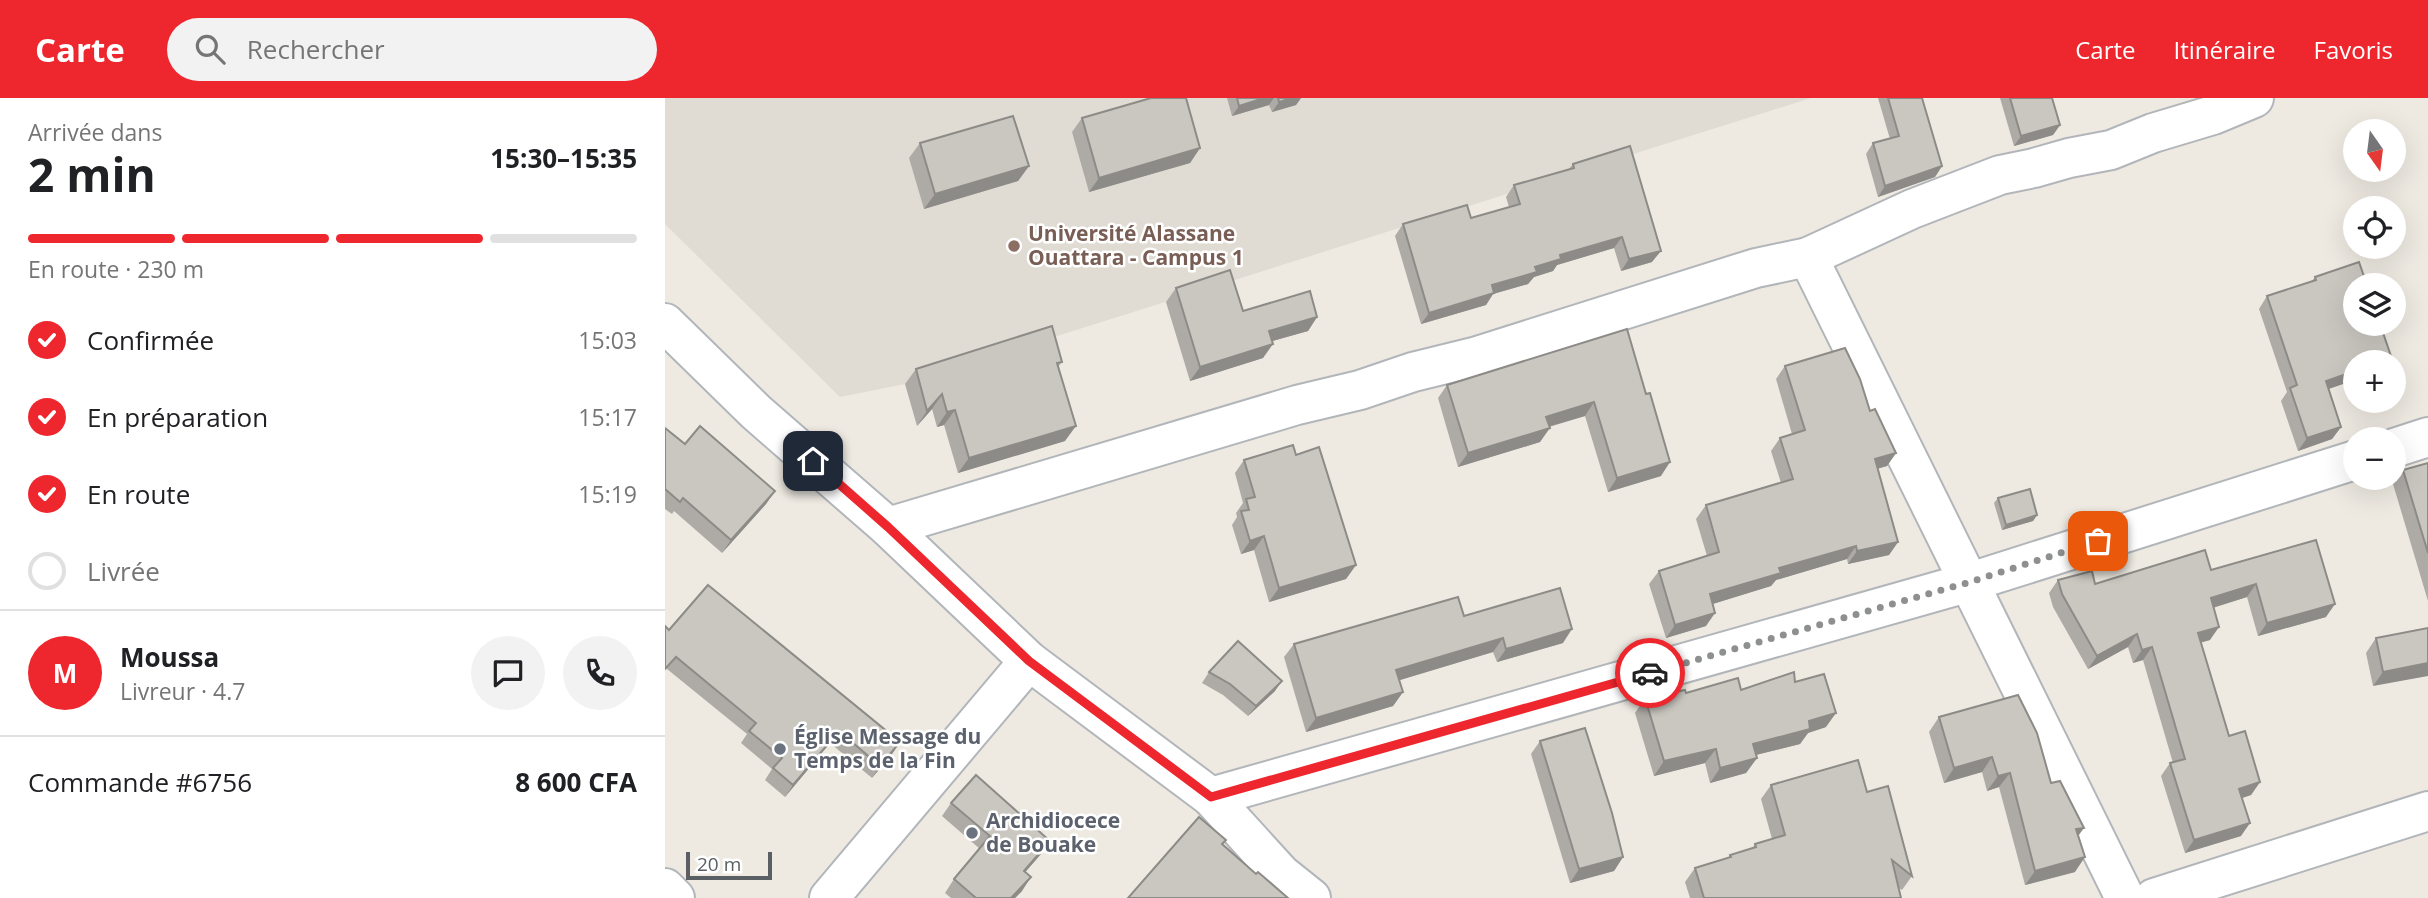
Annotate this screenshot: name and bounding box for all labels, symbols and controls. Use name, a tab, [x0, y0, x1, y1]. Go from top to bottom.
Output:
search box	[167, 18, 657, 81]
text: Carte	[35, 27, 125, 72]
icon: search	[191, 30, 229, 68]
text: Rechercher	[247, 31, 385, 67]
text: Carte	[2075, 33, 2136, 66]
text: Itinéraire	[2174, 33, 2276, 66]
text: Favoris	[2314, 33, 2393, 66]
text: Arrivée dans	[28, 116, 162, 148]
north arrow	[2343, 119, 2406, 182]
map controls	[2343, 119, 2406, 490]
text: 15:30–15:35	[490, 140, 637, 176]
text: 2 min	[28, 143, 156, 205]
button: locate	[2343, 196, 2406, 259]
place label: Université Alassane Ouattara - Campus 1	[1028, 219, 1244, 271]
marker: Université Alassane Ouattara - Campus 1	[1006, 238, 1022, 254]
text: En route · 230 m	[28, 253, 204, 285]
button: layers	[2343, 273, 2406, 336]
icon: check	[28, 321, 66, 359]
text: Confirmée	[87, 322, 214, 358]
text: 15:03	[578, 324, 637, 356]
button: +	[2343, 350, 2406, 413]
icon: check	[28, 398, 66, 436]
text: En préparation	[87, 399, 268, 435]
text: 15:17	[578, 401, 637, 433]
button: −	[2343, 427, 2406, 490]
pin	[783, 431, 843, 491]
icon: home	[794, 442, 832, 480]
icon: check	[28, 475, 66, 513]
text: En route	[87, 476, 190, 512]
text: 15:19	[578, 478, 637, 510]
pin	[2068, 511, 2128, 571]
icon: bag	[2079, 522, 2117, 560]
text: Livrée	[87, 553, 160, 589]
button: chat	[471, 636, 545, 710]
button: phone	[563, 636, 637, 710]
courier	[1615, 638, 1685, 708]
text: Moussa	[120, 639, 219, 675]
icon: car	[1631, 654, 1669, 692]
text: M	[53, 655, 77, 691]
text: Livreur · 4.7	[120, 675, 245, 707]
place label: Église Message du Temps de la Fin	[794, 722, 981, 774]
marker: Église Message du Temps de la Fin	[772, 741, 788, 757]
text: Commande #6756	[28, 764, 252, 800]
text: 8 600 CFA	[515, 764, 637, 800]
place label: Archidiocece de Bouake	[986, 806, 1120, 858]
marker: Archidiocece de Bouake	[964, 825, 980, 841]
scale bar	[686, 849, 772, 881]
text: 20 m	[697, 851, 741, 877]

